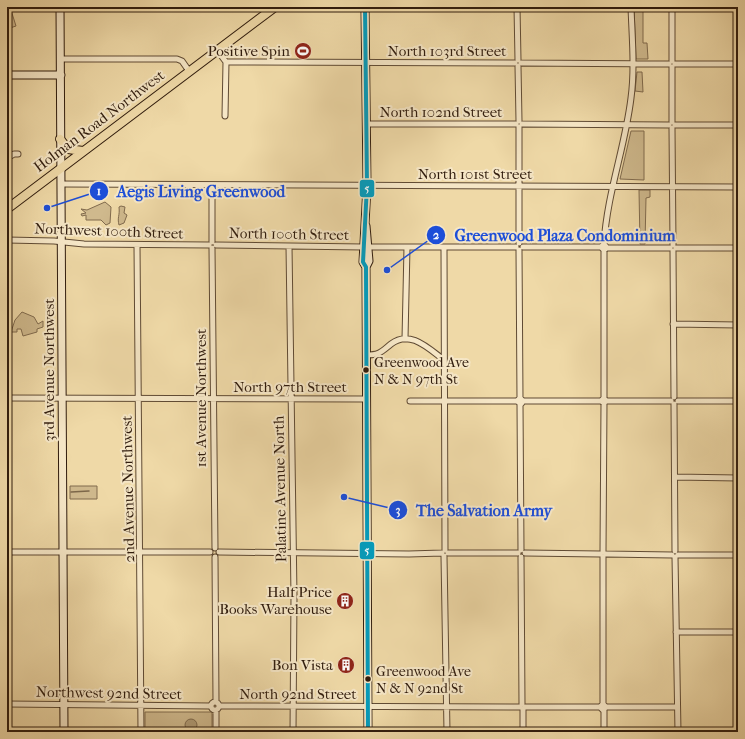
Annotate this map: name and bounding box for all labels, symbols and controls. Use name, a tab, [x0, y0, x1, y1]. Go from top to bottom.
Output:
sports icon: Positive Spin	[293, 41, 313, 61]
place label: Positive Spin	[207, 42, 290, 60]
street label: North 103rd Street	[388, 42, 507, 60]
street label: Holman Road Northwest	[30, 66, 168, 176]
street label: North 102nd Street	[380, 103, 503, 121]
street label: North 101st Street	[418, 165, 533, 183]
callout: Aegis Living Greenwood	[89, 177, 293, 205]
line badge: 5	[359, 179, 375, 198]
text: Aegis Living Greenwood	[116, 182, 287, 202]
text: 5	[365, 182, 370, 195]
text: 1	[97, 184, 101, 198]
street label: Northwest 100th Street	[34, 219, 185, 243]
callout: Greenwood Plaza Condominium	[426, 221, 683, 249]
street label: North 100th Street	[229, 224, 350, 244]
text: Greenwood Plaza Condominium	[454, 226, 676, 245]
text: 2	[433, 228, 440, 242]
street label: 3rd Avenue Northwest	[40, 298, 58, 442]
street label: 1st Avenue Northwest	[192, 328, 210, 467]
place label: Greenwood Ave N & N 97th St	[374, 354, 469, 388]
marker: Greenwood Ave N & N 97th St	[361, 365, 371, 375]
street label: North 97th Street	[233, 378, 348, 396]
street label: 2nd Avenue Northwest	[118, 415, 138, 563]
street label: Palatine Avenue North	[270, 415, 290, 562]
callout: The Salvation Army	[388, 496, 560, 524]
text: The Salvation Army	[415, 501, 554, 521]
text: 3	[396, 503, 401, 518]
line badge: 5	[359, 541, 375, 560]
text: 5	[365, 544, 370, 557]
place label: Half Price Books Warehouse	[219, 583, 333, 618]
building icon: Half Price Books Warehouse	[335, 591, 355, 611]
building icon: Bon Vista	[336, 655, 356, 675]
place label: Bon Vista	[272, 656, 334, 674]
place label: Greenwood Ave N & N 92nd St	[376, 663, 471, 697]
marker: Greenwood Ave N & N 92nd St	[363, 674, 373, 684]
street label: Northwest 92nd Street	[36, 683, 183, 703]
street label: North 92nd Street	[239, 685, 357, 703]

